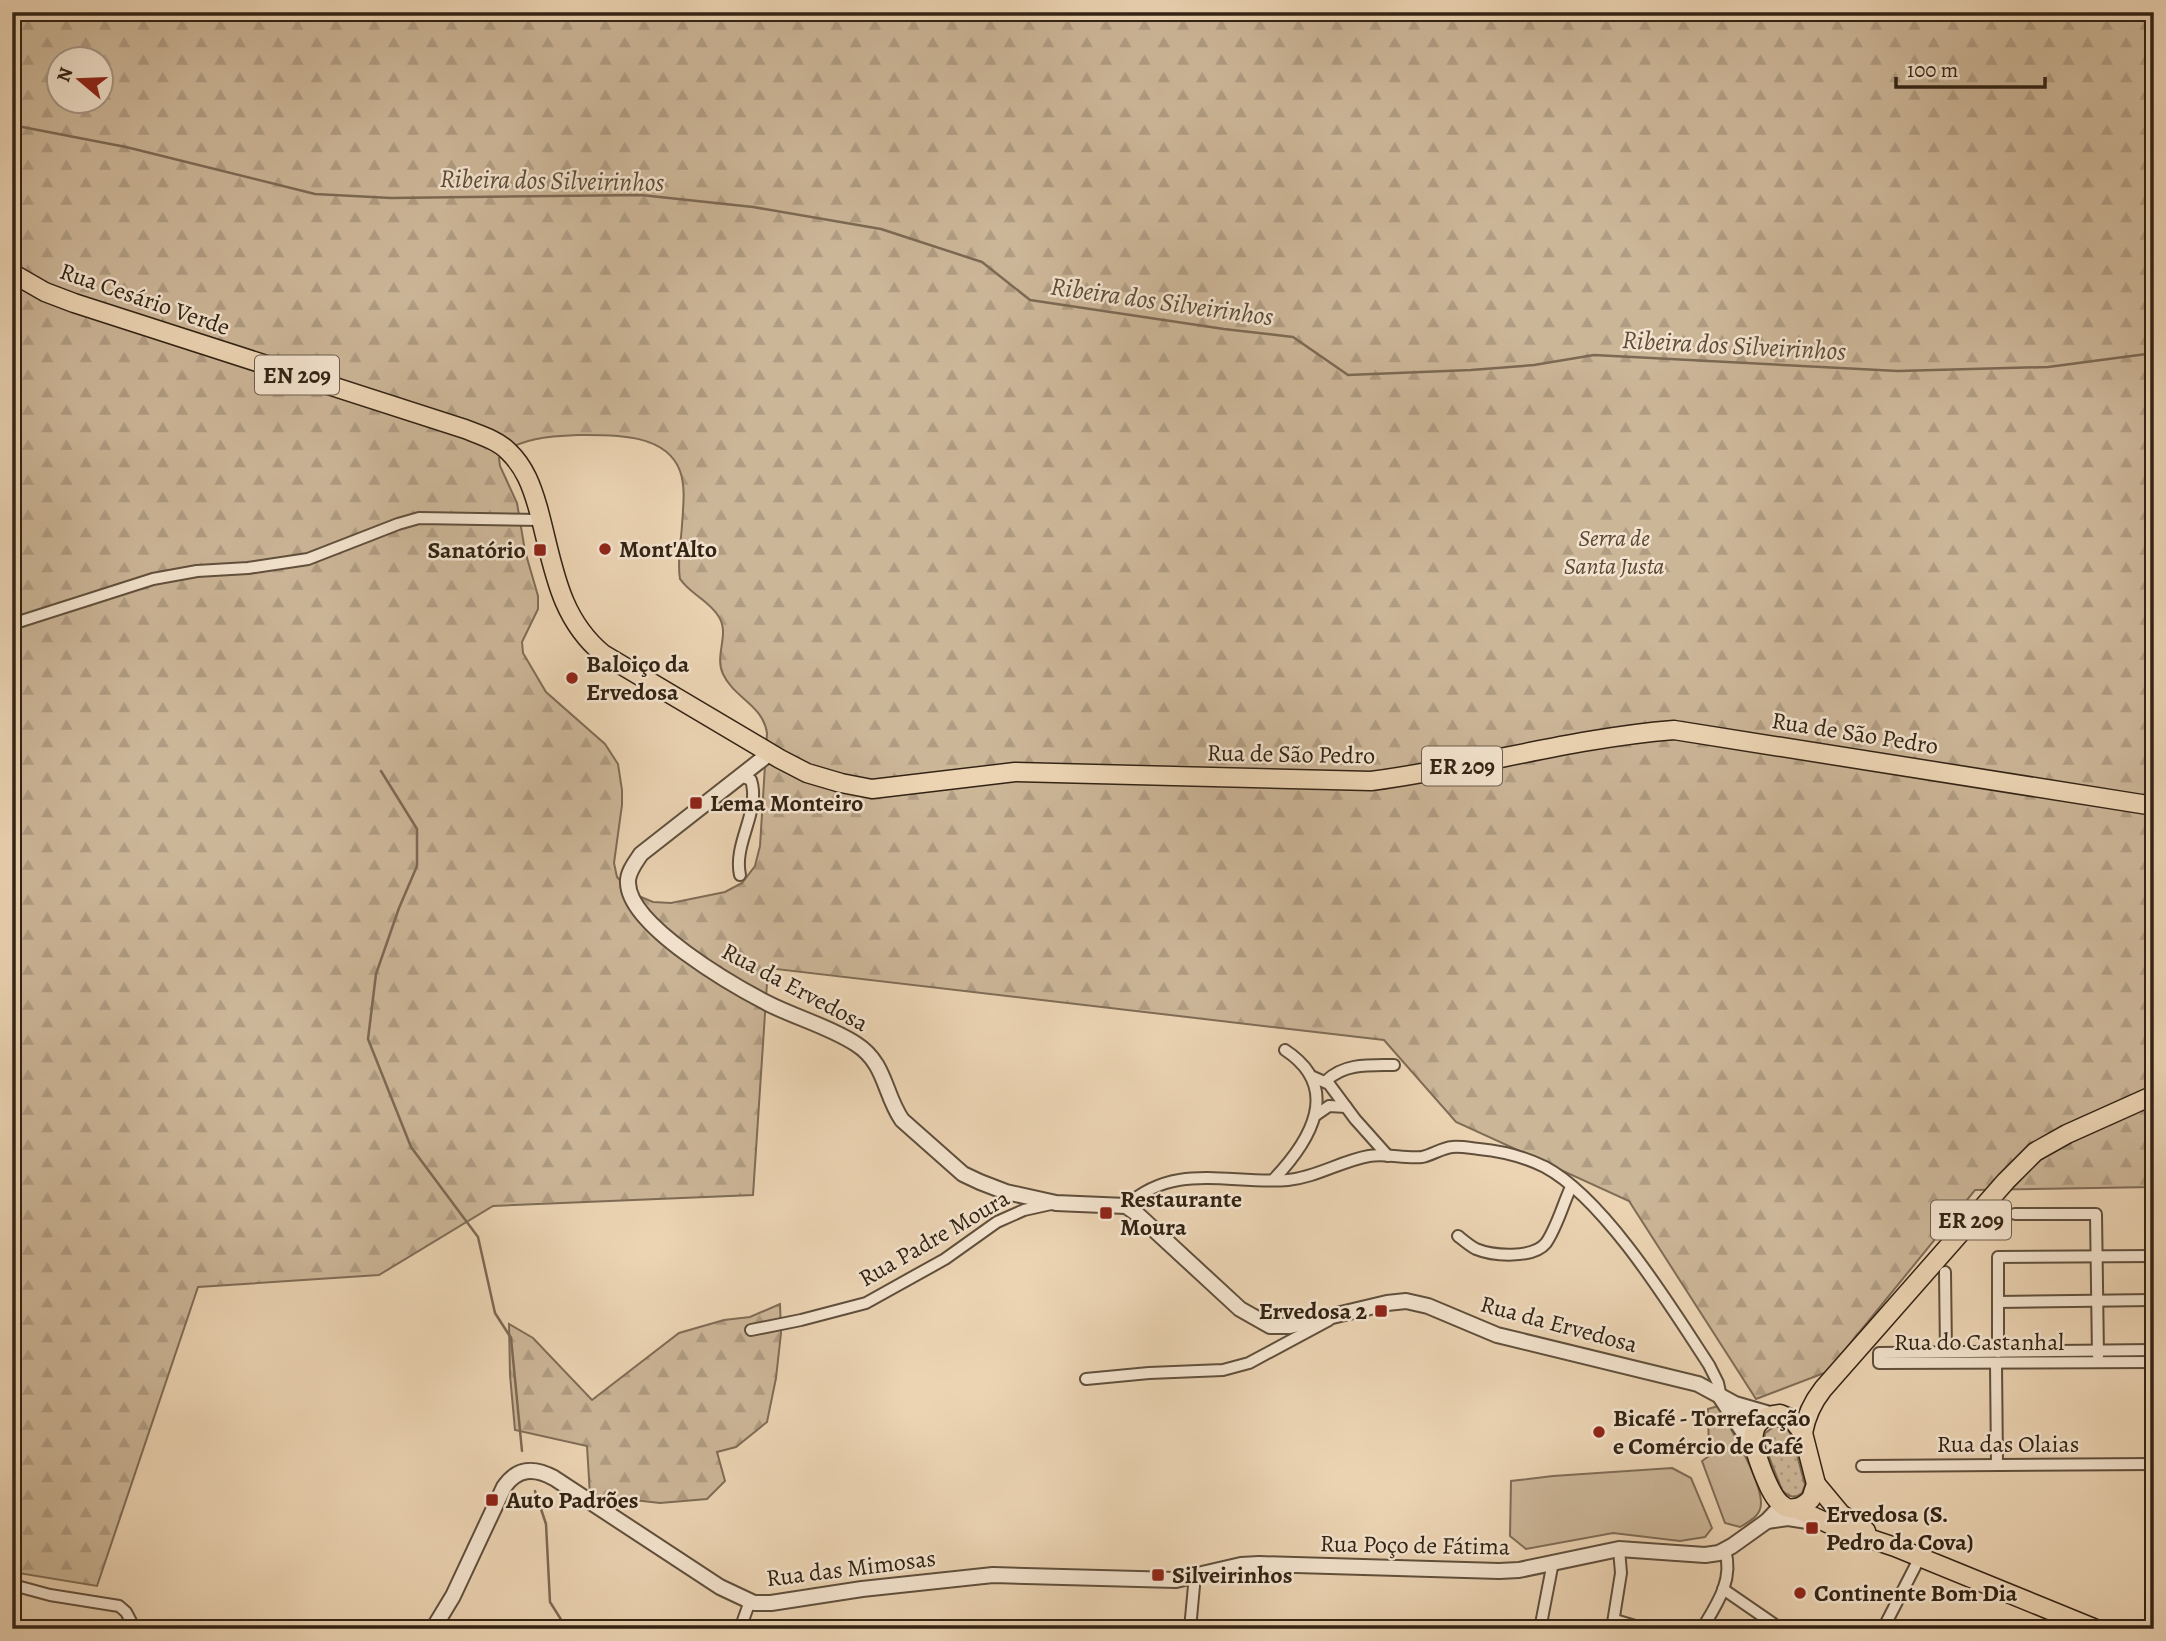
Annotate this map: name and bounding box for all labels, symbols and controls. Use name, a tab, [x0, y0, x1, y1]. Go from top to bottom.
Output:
north arrow	[46, 46, 116, 116]
scale bar	[1896, 46, 2045, 90]
text: 100 m	[1907, 56, 1958, 84]
text: N	[50, 64, 79, 86]
water label: Ribeira dos Silveirinhos	[439, 161, 665, 200]
street label: Rua Cesário Verde	[56, 255, 234, 343]
water label: Ribeira dos Silveirinhos	[1048, 269, 1276, 334]
water label: Ribeira dos Silveirinhos	[1621, 322, 1847, 369]
road number: EN 209	[255, 356, 339, 394]
park label: Serra de Santa Justa	[1564, 522, 1664, 582]
place label: Mont'Alto	[619, 533, 717, 565]
place label: Sanatório	[427, 534, 526, 566]
marker: Mont'Alto	[597, 541, 613, 557]
marker: Sanatório	[532, 542, 548, 558]
place label: Baloiço da Ervedosa	[586, 648, 690, 708]
marker: Baloiço da Ervedosa	[564, 670, 580, 686]
street label: Rua de São Pedro	[1769, 704, 1941, 762]
street label: Rua de São Pedro	[1207, 737, 1375, 771]
road number: ER 209	[1422, 746, 1502, 786]
place label: Lema Monteiro	[710, 787, 863, 819]
marker: Lema Monteiro	[688, 795, 704, 811]
street label: Rua da Ervedosa	[716, 935, 874, 1039]
street label: Rua Padre Moura	[853, 1181, 1016, 1294]
place label: Restaurante Moura	[1120, 1183, 1242, 1243]
road number: ER 209	[1931, 1200, 2011, 1240]
marker: Restaurante Moura	[1098, 1205, 1114, 1221]
street label: Rua da Ervedosa	[1477, 1288, 1642, 1361]
place label: Ervedosa 2	[1259, 1295, 1367, 1327]
marker: Ervedosa 2	[1373, 1303, 1389, 1319]
street label: Rua do Castanhal	[1894, 1326, 2064, 1358]
place label: Bicafé - Torrefacção e Comércio de Café	[1613, 1402, 1811, 1462]
marker: Bicafé - Torrefacção e Comércio de Café	[1591, 1424, 1607, 1440]
street label: Rua das Olaias	[1937, 1428, 2079, 1460]
place label: Auto Padrões	[505, 1484, 639, 1516]
marker: Auto Padrões	[484, 1492, 500, 1508]
place label: Ervedosa (S. Pedro da Cova)	[1826, 1498, 1974, 1558]
marker: Ervedosa (S. Pedro da Cova)	[1804, 1520, 1820, 1536]
street label: Rua Poço de Fátima	[1320, 1527, 1511, 1563]
street label: Rua das Mimosas	[764, 1542, 938, 1594]
place label: Silveirinhos	[1172, 1559, 1293, 1591]
marker: Silveirinhos	[1150, 1567, 1166, 1583]
place label: Continente Bom Dia	[1814, 1577, 2018, 1609]
marker: Continente Bom Dia	[1792, 1585, 1808, 1601]

